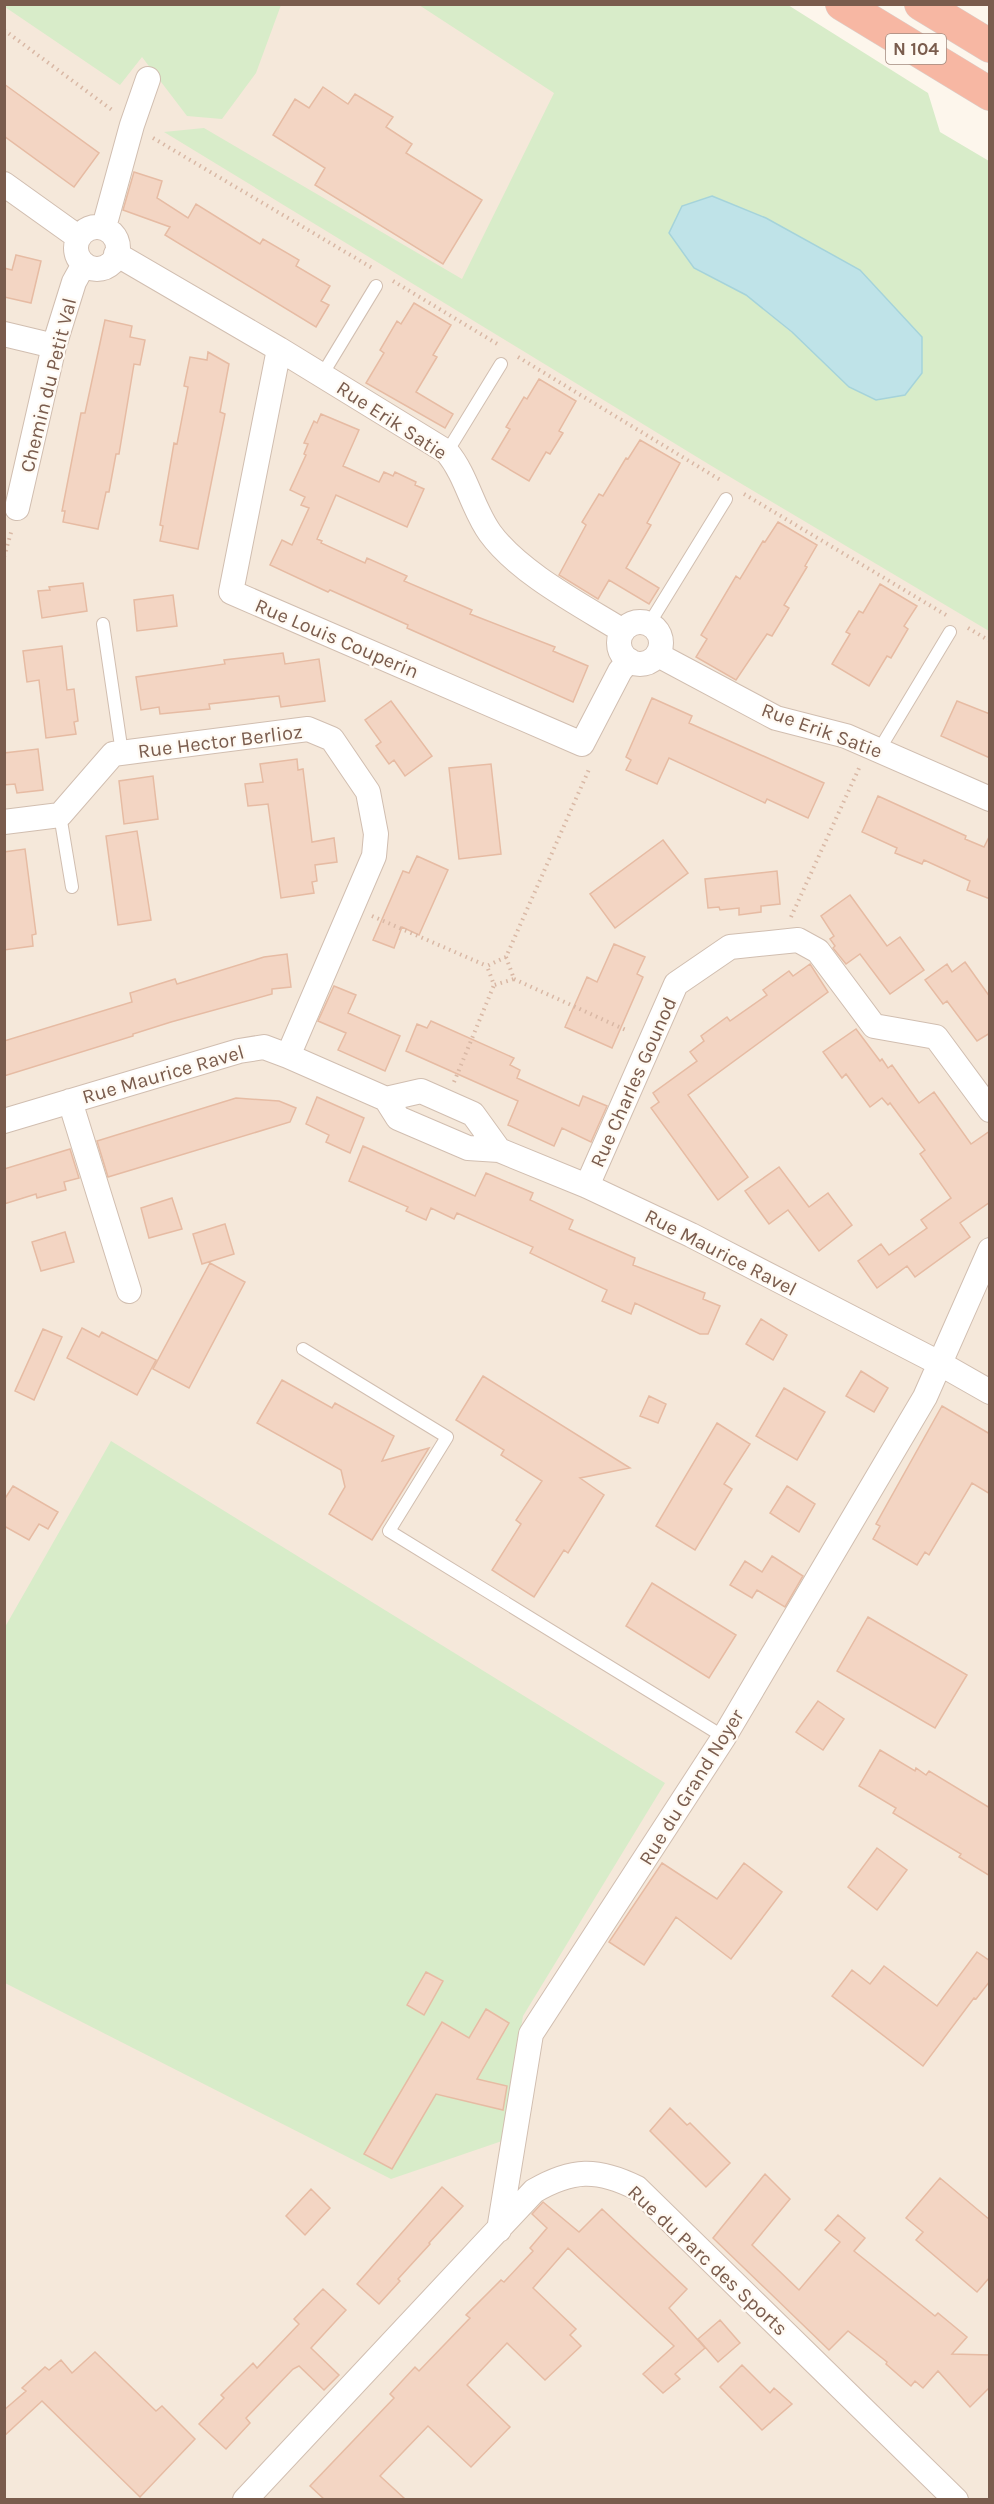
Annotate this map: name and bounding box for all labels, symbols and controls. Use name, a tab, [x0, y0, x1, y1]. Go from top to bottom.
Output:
road number: N 104	[886, 34, 946, 64]
street label: Chemin du Petit Val	[16, 295, 81, 475]
street label: Rue Erik Satie	[332, 376, 451, 465]
street label: Rue Louis Couperin	[252, 594, 422, 683]
street label: Rue Erik Satie	[758, 698, 885, 763]
street label: Rue Hector Berlioz	[136, 720, 304, 763]
street label: Rue Charles Gounod	[586, 994, 681, 1171]
street label: Rue Maurice Ravel	[80, 1040, 247, 1109]
street label: Rue Maurice Ravel	[641, 1204, 800, 1301]
street label: Rue du Grand Noyer	[634, 1704, 749, 1869]
street label: Rue du Parc des Sports	[623, 2180, 792, 2340]

